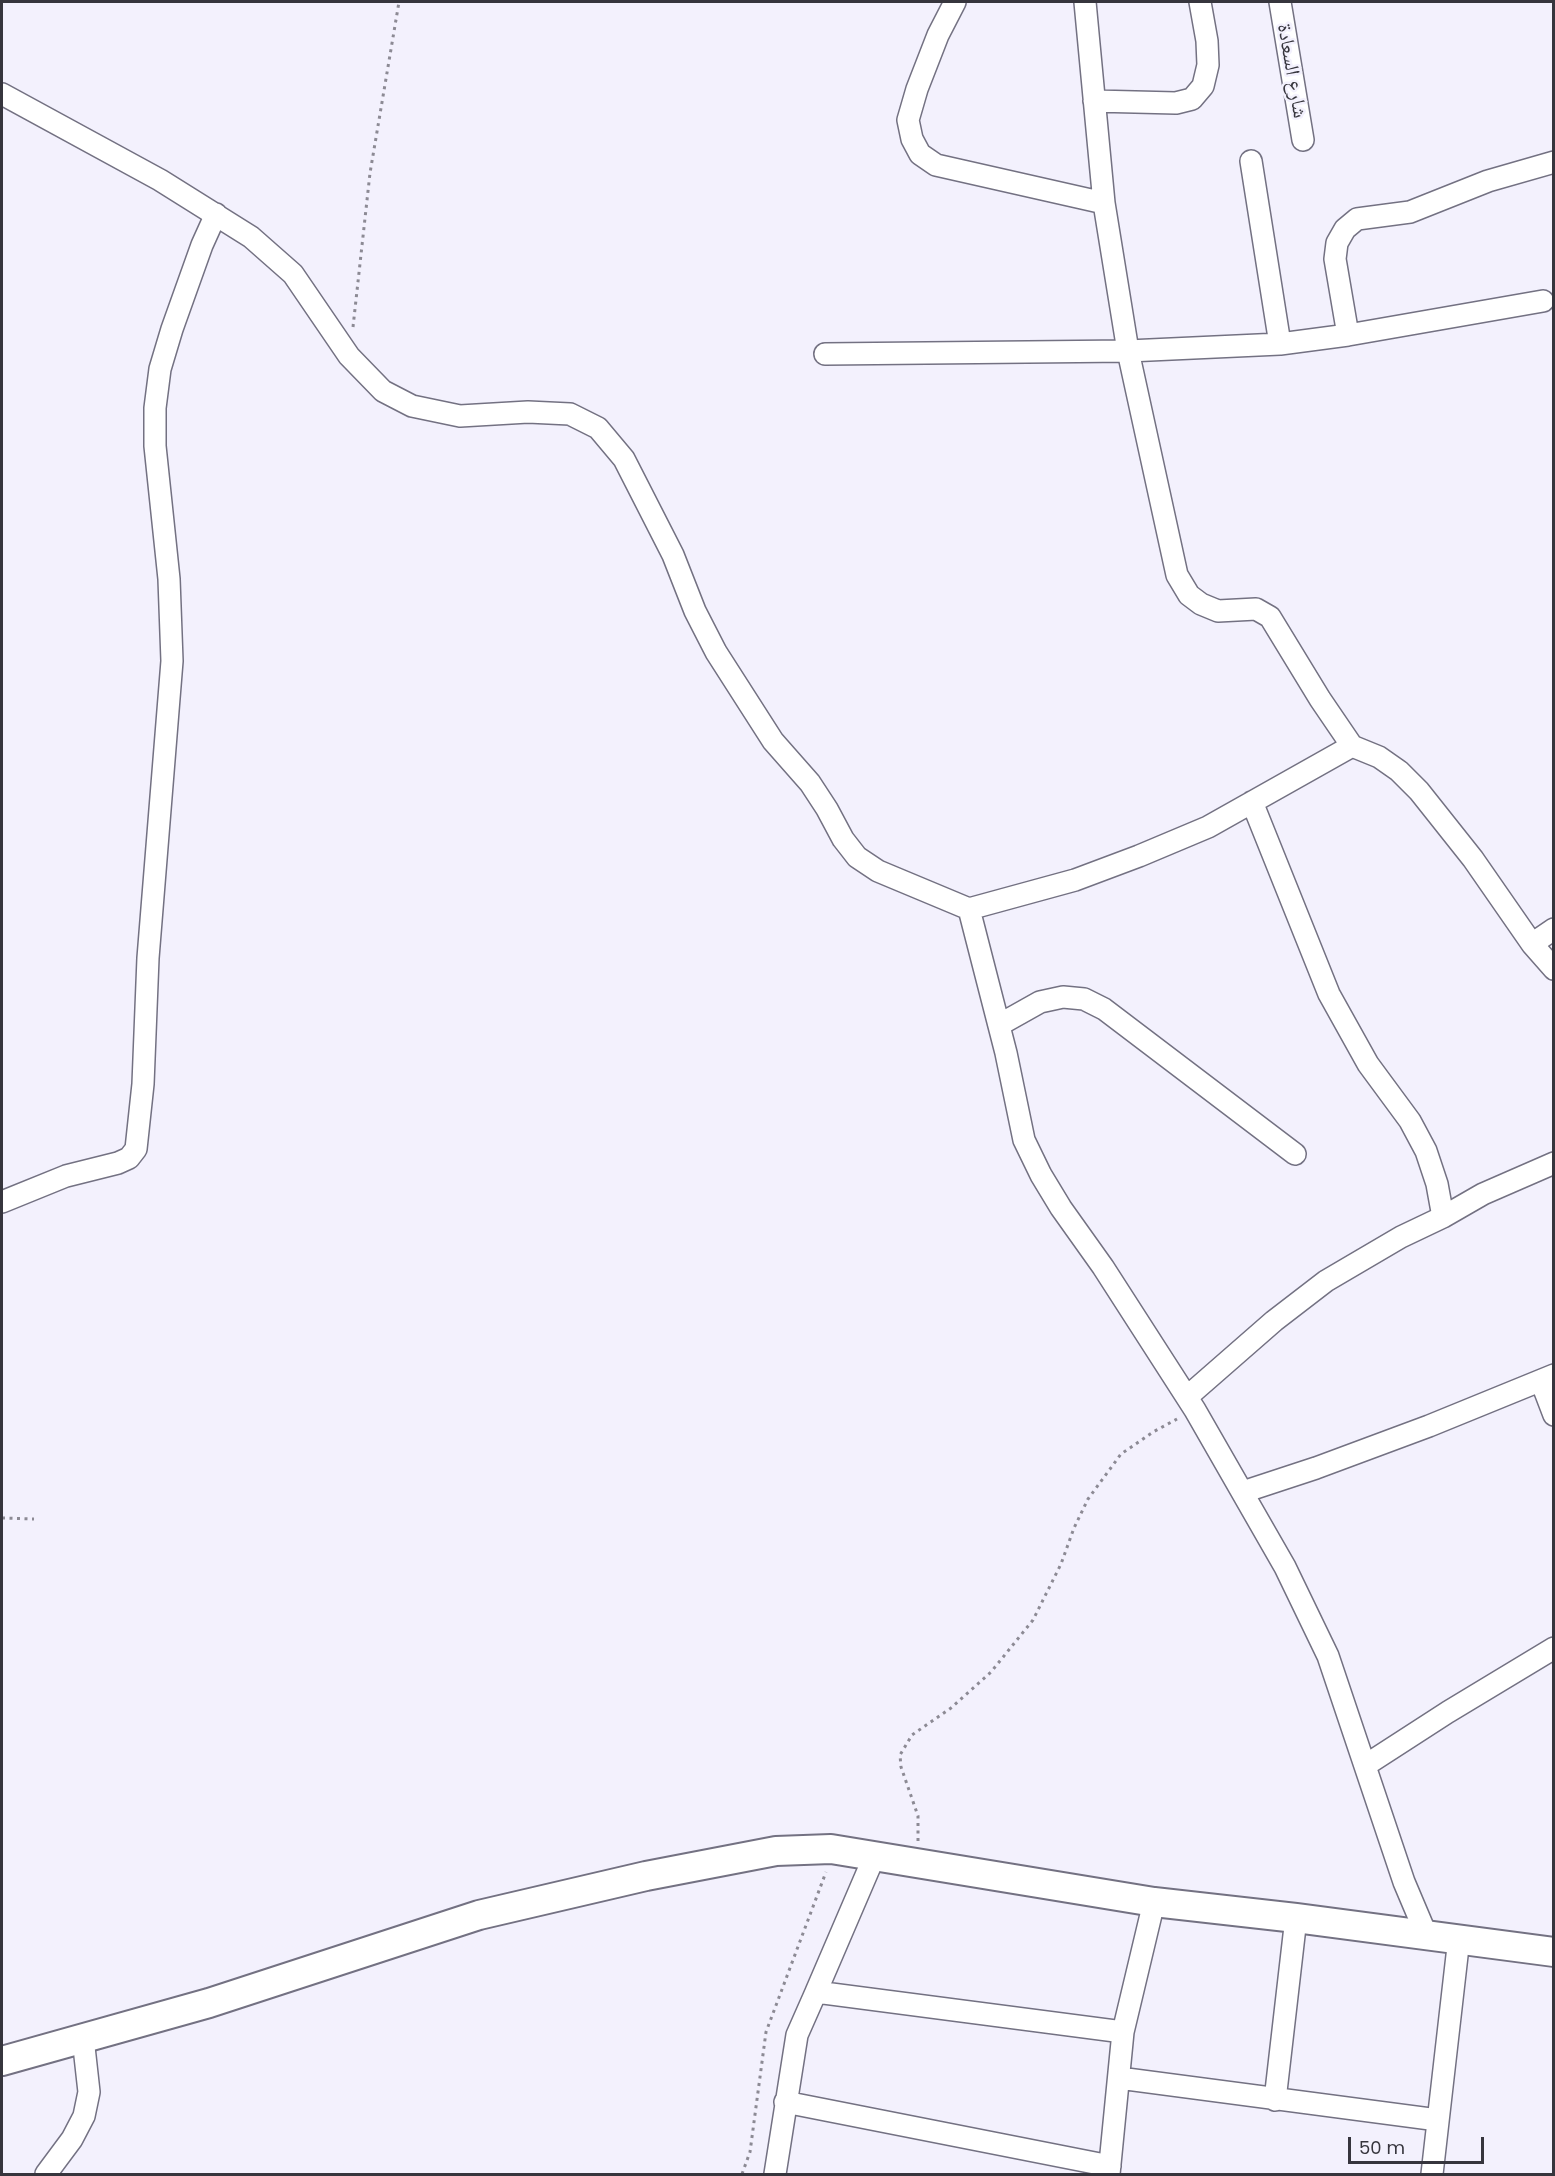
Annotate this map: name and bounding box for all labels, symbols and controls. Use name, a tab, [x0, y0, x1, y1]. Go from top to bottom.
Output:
street label: شارع السعادة	[1271, 22, 1311, 120]
scale bar	[1351, 2125, 1488, 2163]
text: 50 m	[1359, 2135, 1405, 2160]

